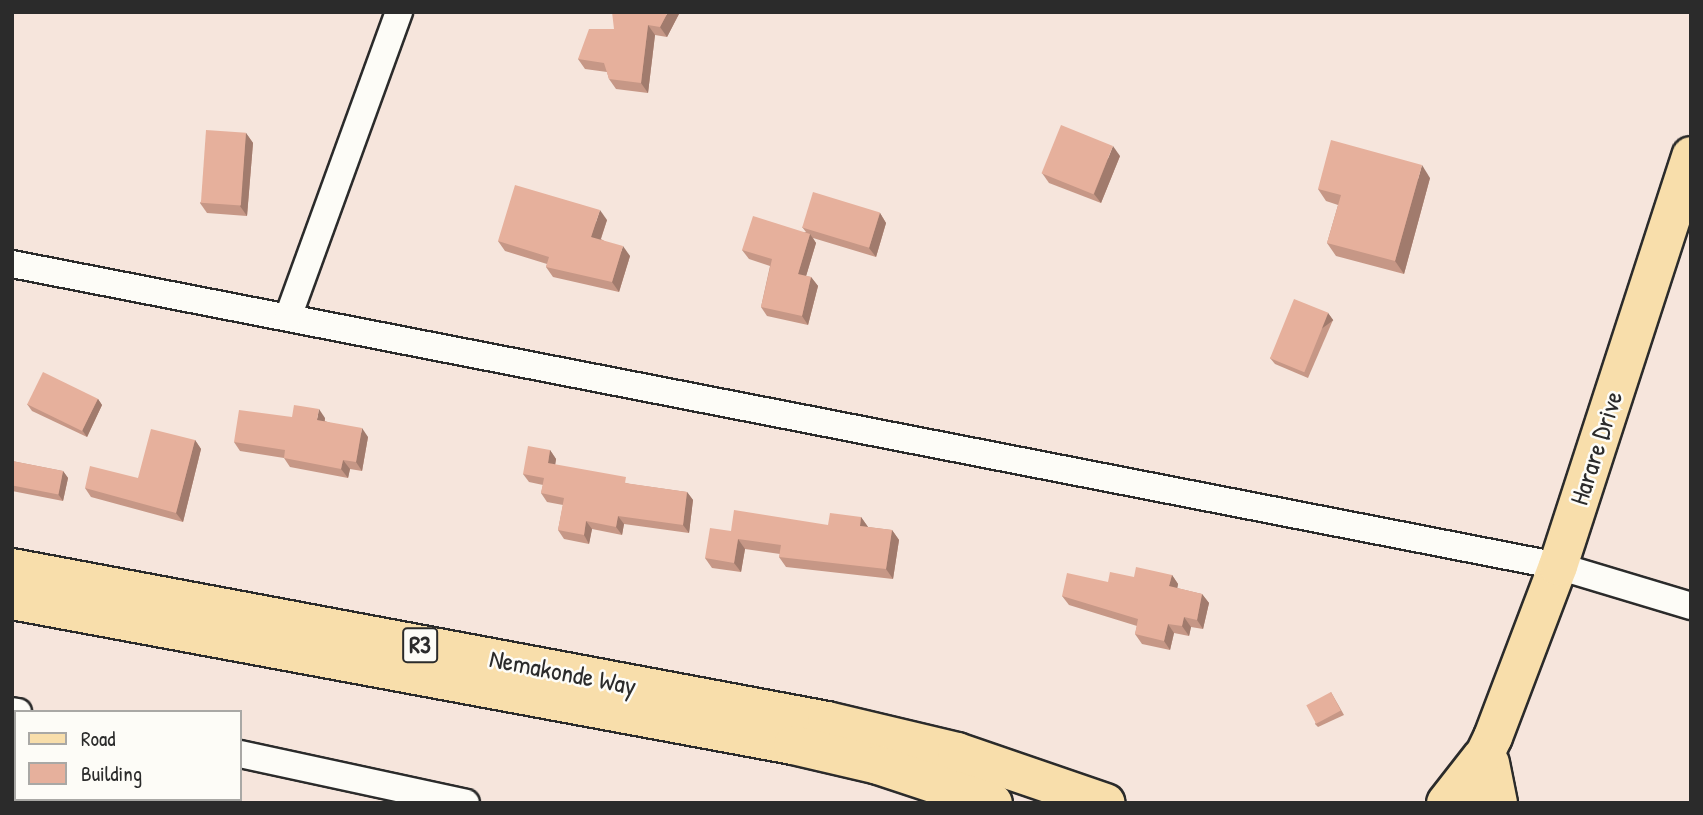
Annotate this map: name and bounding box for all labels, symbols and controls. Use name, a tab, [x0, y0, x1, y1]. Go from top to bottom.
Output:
street label: Harare Drive	[1563, 387, 1629, 509]
road number: R3	[401, 624, 439, 666]
street label: Nemakonde Way	[487, 642, 639, 702]
legend	[14, 710, 242, 801]
text: Road	[81, 724, 115, 753]
text: Building	[81, 759, 142, 788]

